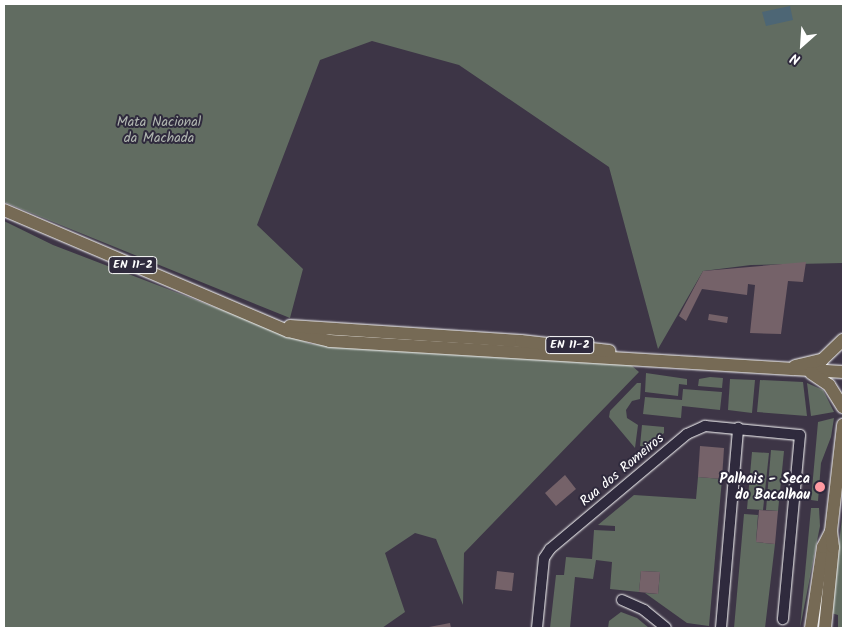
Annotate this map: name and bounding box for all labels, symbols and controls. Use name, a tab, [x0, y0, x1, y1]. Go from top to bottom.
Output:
north arrow	[777, 20, 827, 70]
text: N	[787, 47, 804, 70]
park label: Mata Nacional da Machada	[117, 114, 201, 146]
road number: EN 11-2	[108, 256, 158, 274]
road number: EN 11-2	[545, 336, 595, 354]
street label: Rua dos Romeiros	[577, 430, 667, 510]
place label: Palhais - Seca do Bacalhau	[719, 471, 810, 504]
marker: Palhais - Seca do Bacalhau	[814, 481, 826, 493]

